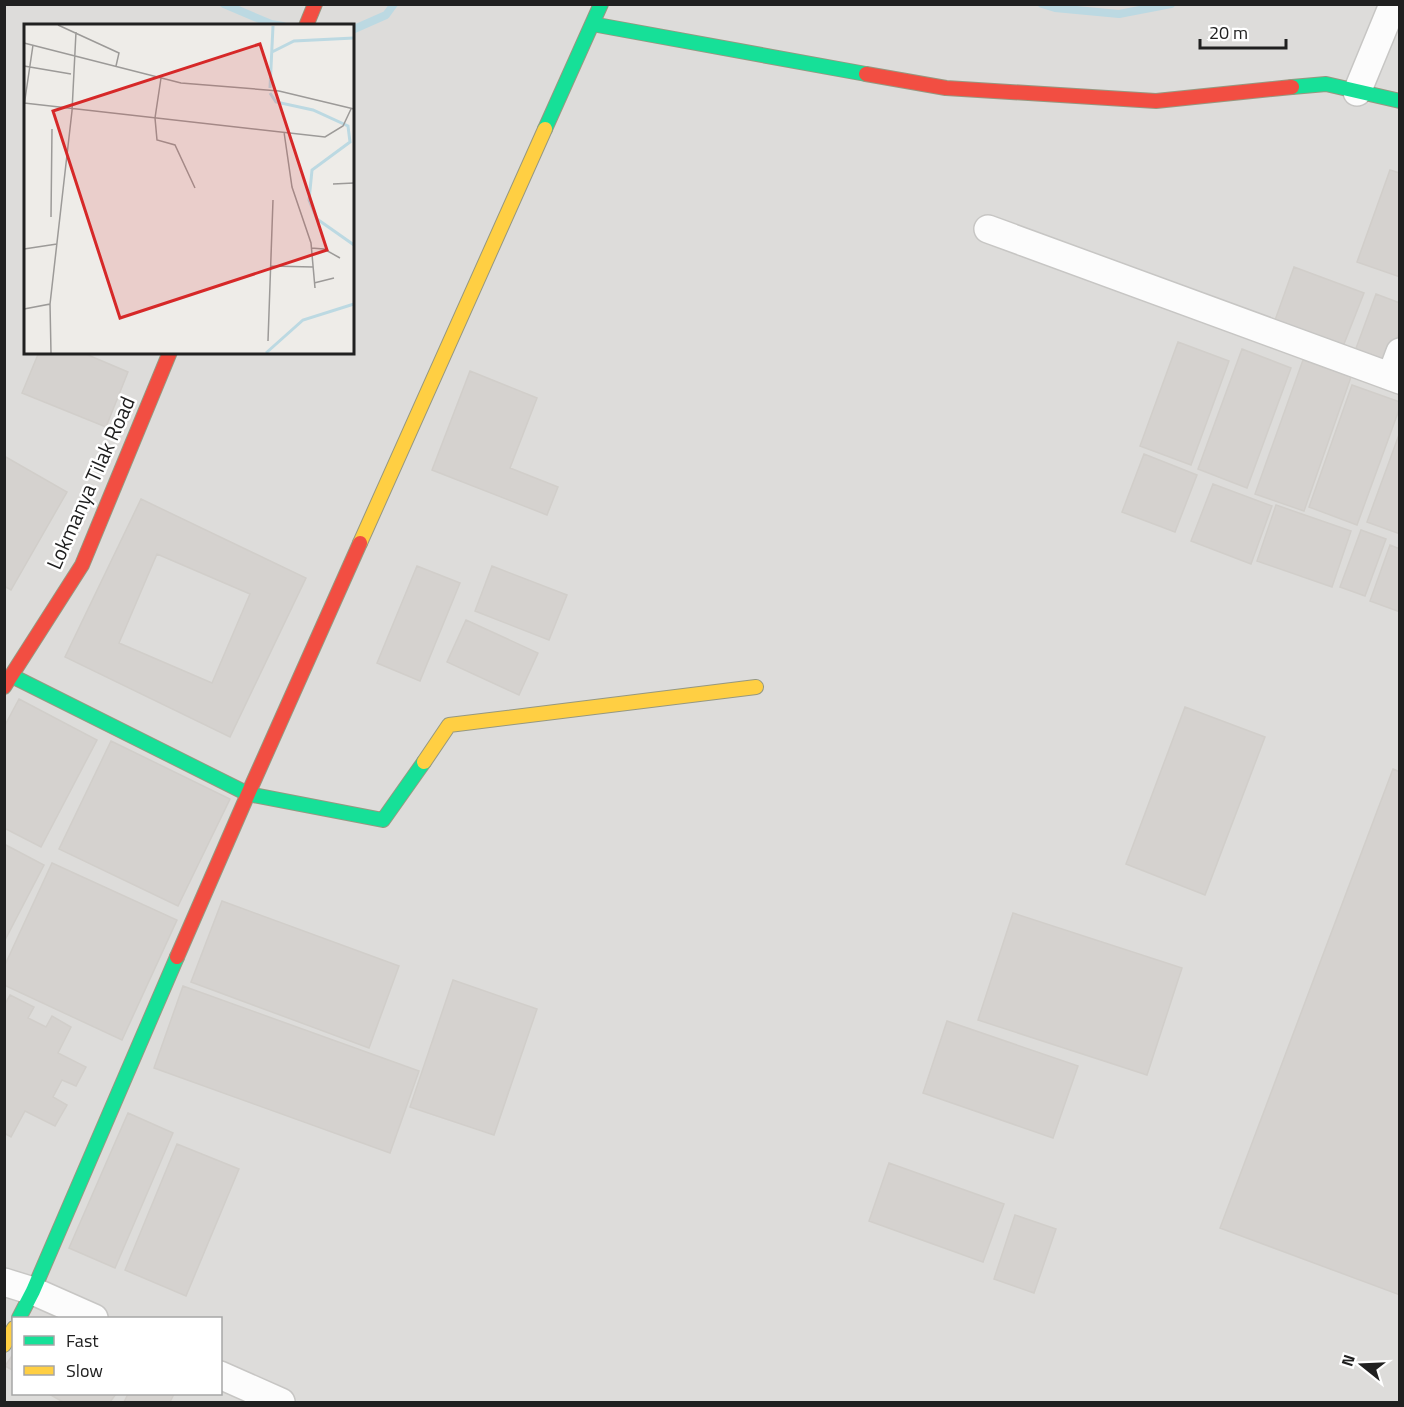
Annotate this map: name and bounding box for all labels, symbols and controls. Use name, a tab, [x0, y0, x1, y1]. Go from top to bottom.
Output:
scale bar	[1200, 12, 1286, 50]
text: 20 m	[1209, 19, 1248, 46]
inset map	[24, 24, 354, 354]
street label: Lokmanya Tilak Road	[38, 391, 143, 574]
legend	[12, 1317, 222, 1395]
text: Fast	[66, 1327, 99, 1354]
north arrow	[1332, 1335, 1392, 1395]
text: N	[1335, 1351, 1361, 1369]
text: Slow	[66, 1357, 103, 1384]

